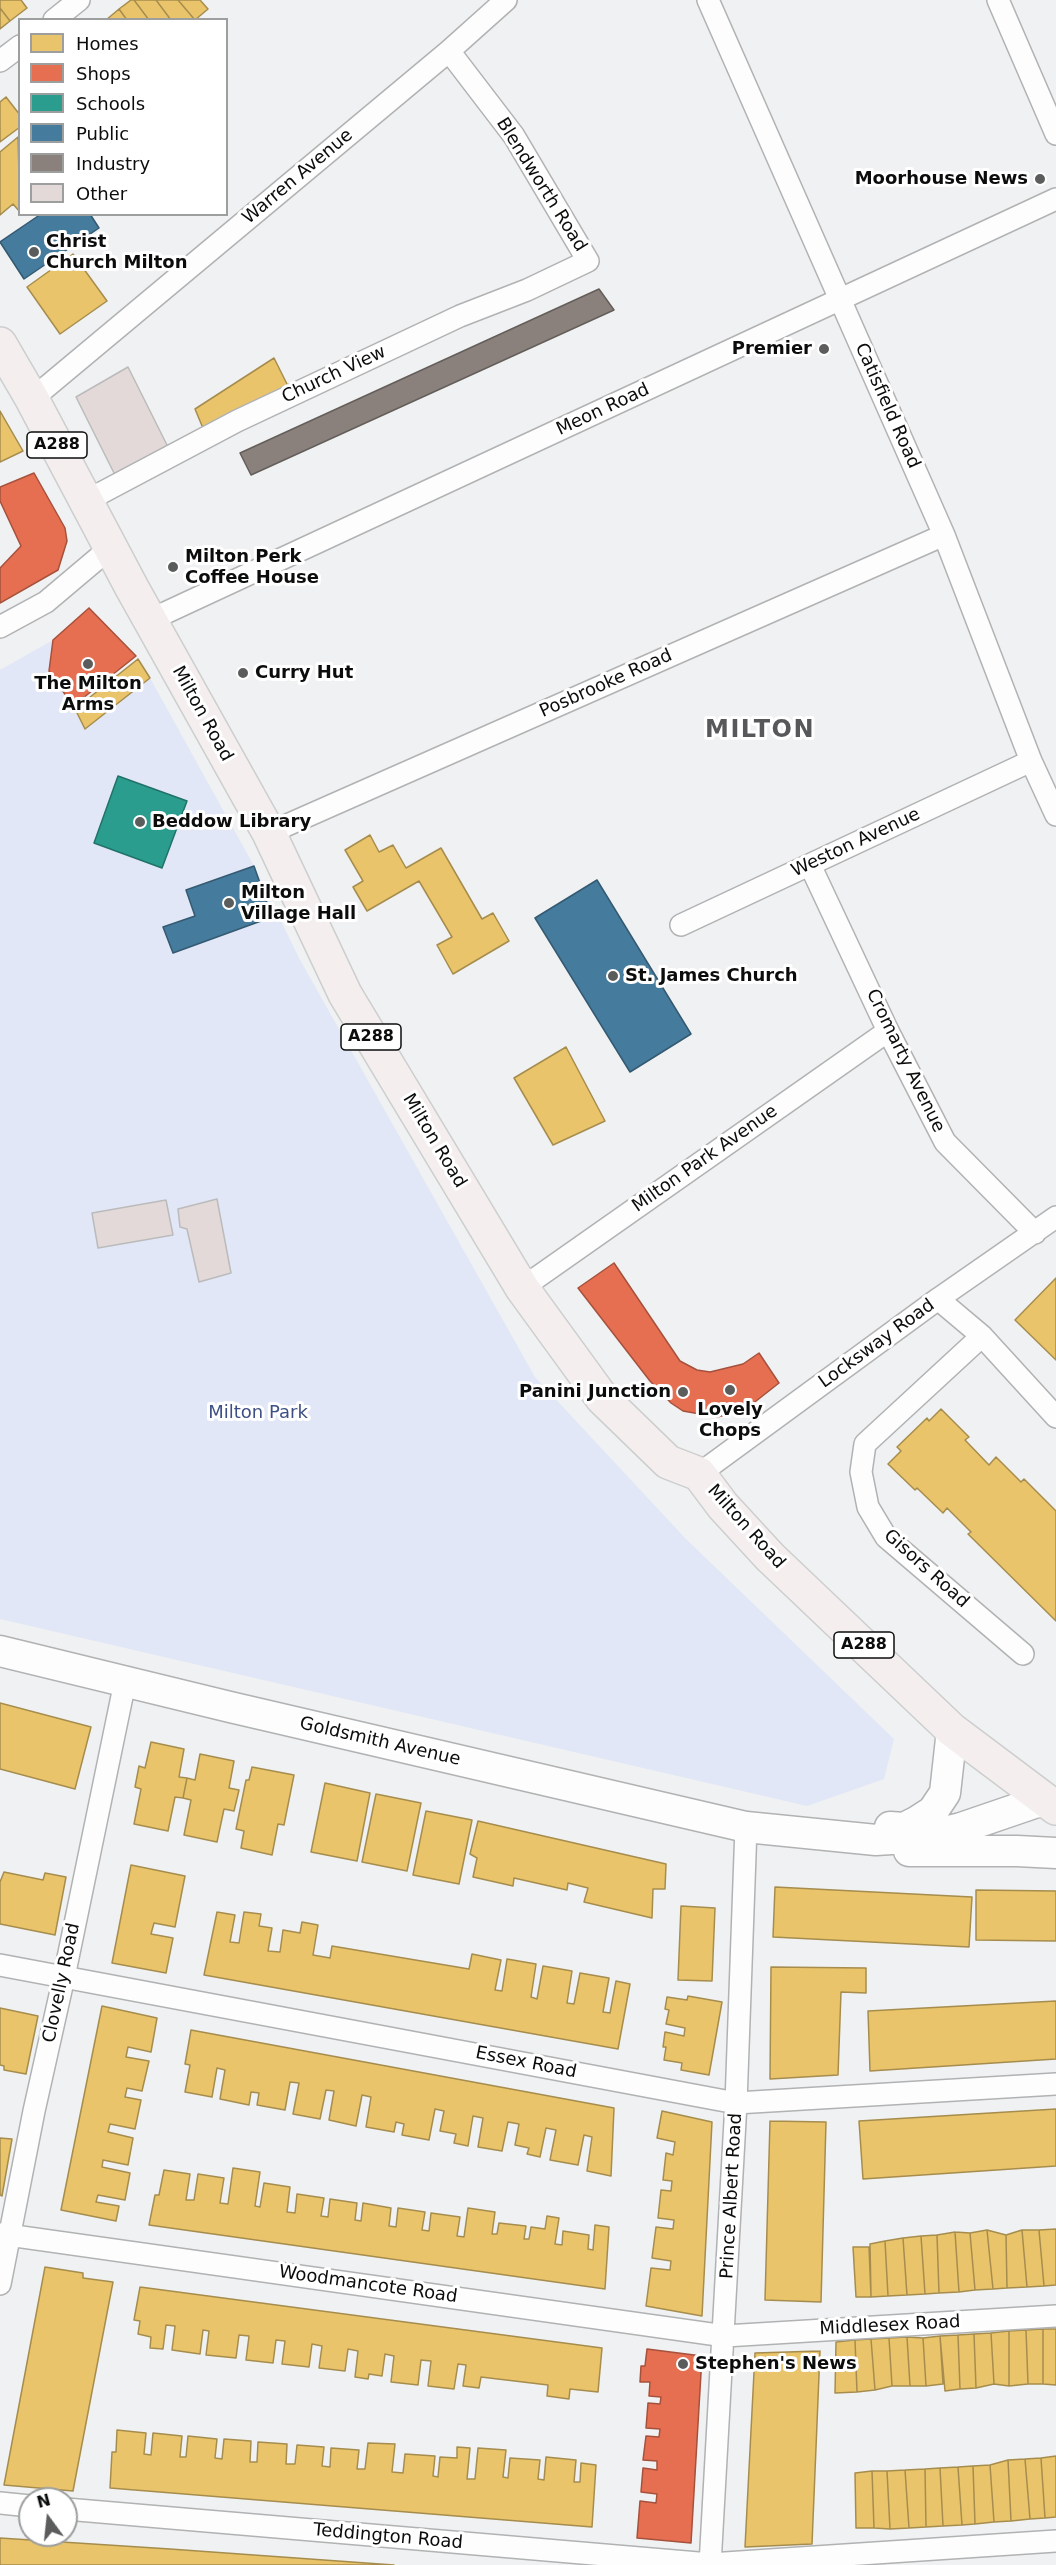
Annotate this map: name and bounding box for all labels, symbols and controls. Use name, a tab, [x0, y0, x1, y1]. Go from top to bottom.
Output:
legend	[18, 18, 228, 216]
text: Homes	[76, 33, 139, 54]
text: Shops	[76, 63, 131, 84]
text: Schools	[76, 93, 145, 114]
street label: Blendworth Road	[491, 114, 591, 256]
text: Public	[76, 123, 129, 144]
street label: Warren Avenue	[239, 125, 357, 229]
text: Industry	[76, 153, 150, 174]
place label: Moorhouse News	[855, 168, 1028, 190]
marker: Moorhouse News	[1033, 172, 1047, 186]
text: Other	[76, 183, 127, 204]
place label: Christ Church Milton	[46, 231, 188, 274]
marker: Christ Church Milton	[27, 245, 41, 259]
place label: Premier	[732, 338, 812, 360]
street label: Catisfield Road	[850, 340, 924, 472]
street label: Church View	[279, 342, 389, 408]
marker: Premier	[817, 342, 831, 356]
street label: Meon Road	[553, 379, 653, 441]
road number: A288	[27, 432, 87, 458]
place label: Milton Perk Coffee House	[185, 546, 319, 588]
marker: Milton Perk Coffee House	[166, 560, 180, 574]
street label: Posbrooke Road	[536, 645, 676, 723]
marker: The Milton Arms	[81, 657, 95, 671]
street label: Milton Road	[167, 662, 237, 766]
place label: Curry Hut	[255, 662, 353, 684]
marker: Curry Hut	[236, 666, 250, 680]
place label: The Milton Arms	[34, 673, 142, 716]
district label: MILTON	[705, 717, 815, 745]
street label: Weston Avenue	[788, 804, 924, 882]
place label: Beddow Library	[152, 811, 311, 833]
marker: Beddow Library	[133, 815, 147, 829]
place label: Milton Village Hall	[241, 882, 356, 924]
marker: Milton Village Hall	[222, 896, 236, 910]
place label: St. James Church	[625, 965, 798, 987]
marker: St. James Church	[606, 969, 620, 983]
street label: Cromarty Avenue	[861, 986, 949, 1136]
road number: A288	[341, 1024, 401, 1050]
street label: Milton Road	[397, 1090, 471, 1192]
street label: Milton Park Avenue	[628, 1101, 782, 1217]
street label: Locksway Road	[815, 1295, 939, 1393]
place label: Panini Junction	[519, 1381, 671, 1403]
marker: Lovely Chops	[723, 1383, 737, 1397]
marker: Panini Junction	[676, 1385, 690, 1399]
place label: Lovely Chops	[697, 1399, 763, 1442]
park label: Milton Park	[208, 1402, 308, 1424]
street label: Milton Road	[703, 1480, 789, 1574]
street label: Gisors Road	[879, 1525, 973, 1613]
road number: A288	[834, 1632, 894, 1658]
street label: Goldsmith Avenue	[297, 1713, 463, 1771]
street label: Clovelly Road	[39, 1921, 85, 2045]
street label: Essex Road	[474, 2043, 578, 2083]
street label: Prince Albert Road	[717, 2112, 747, 2280]
street label: Woodmancote Road	[277, 2262, 459, 2308]
street label: Middlesex Road	[819, 2312, 961, 2340]
place label: Stephen's News	[695, 2353, 857, 2375]
marker: Stephen's News	[676, 2357, 690, 2371]
north arrow	[18, 2487, 78, 2547]
text: N	[35, 2490, 53, 2512]
street label: Teddington Road	[312, 2520, 464, 2554]

